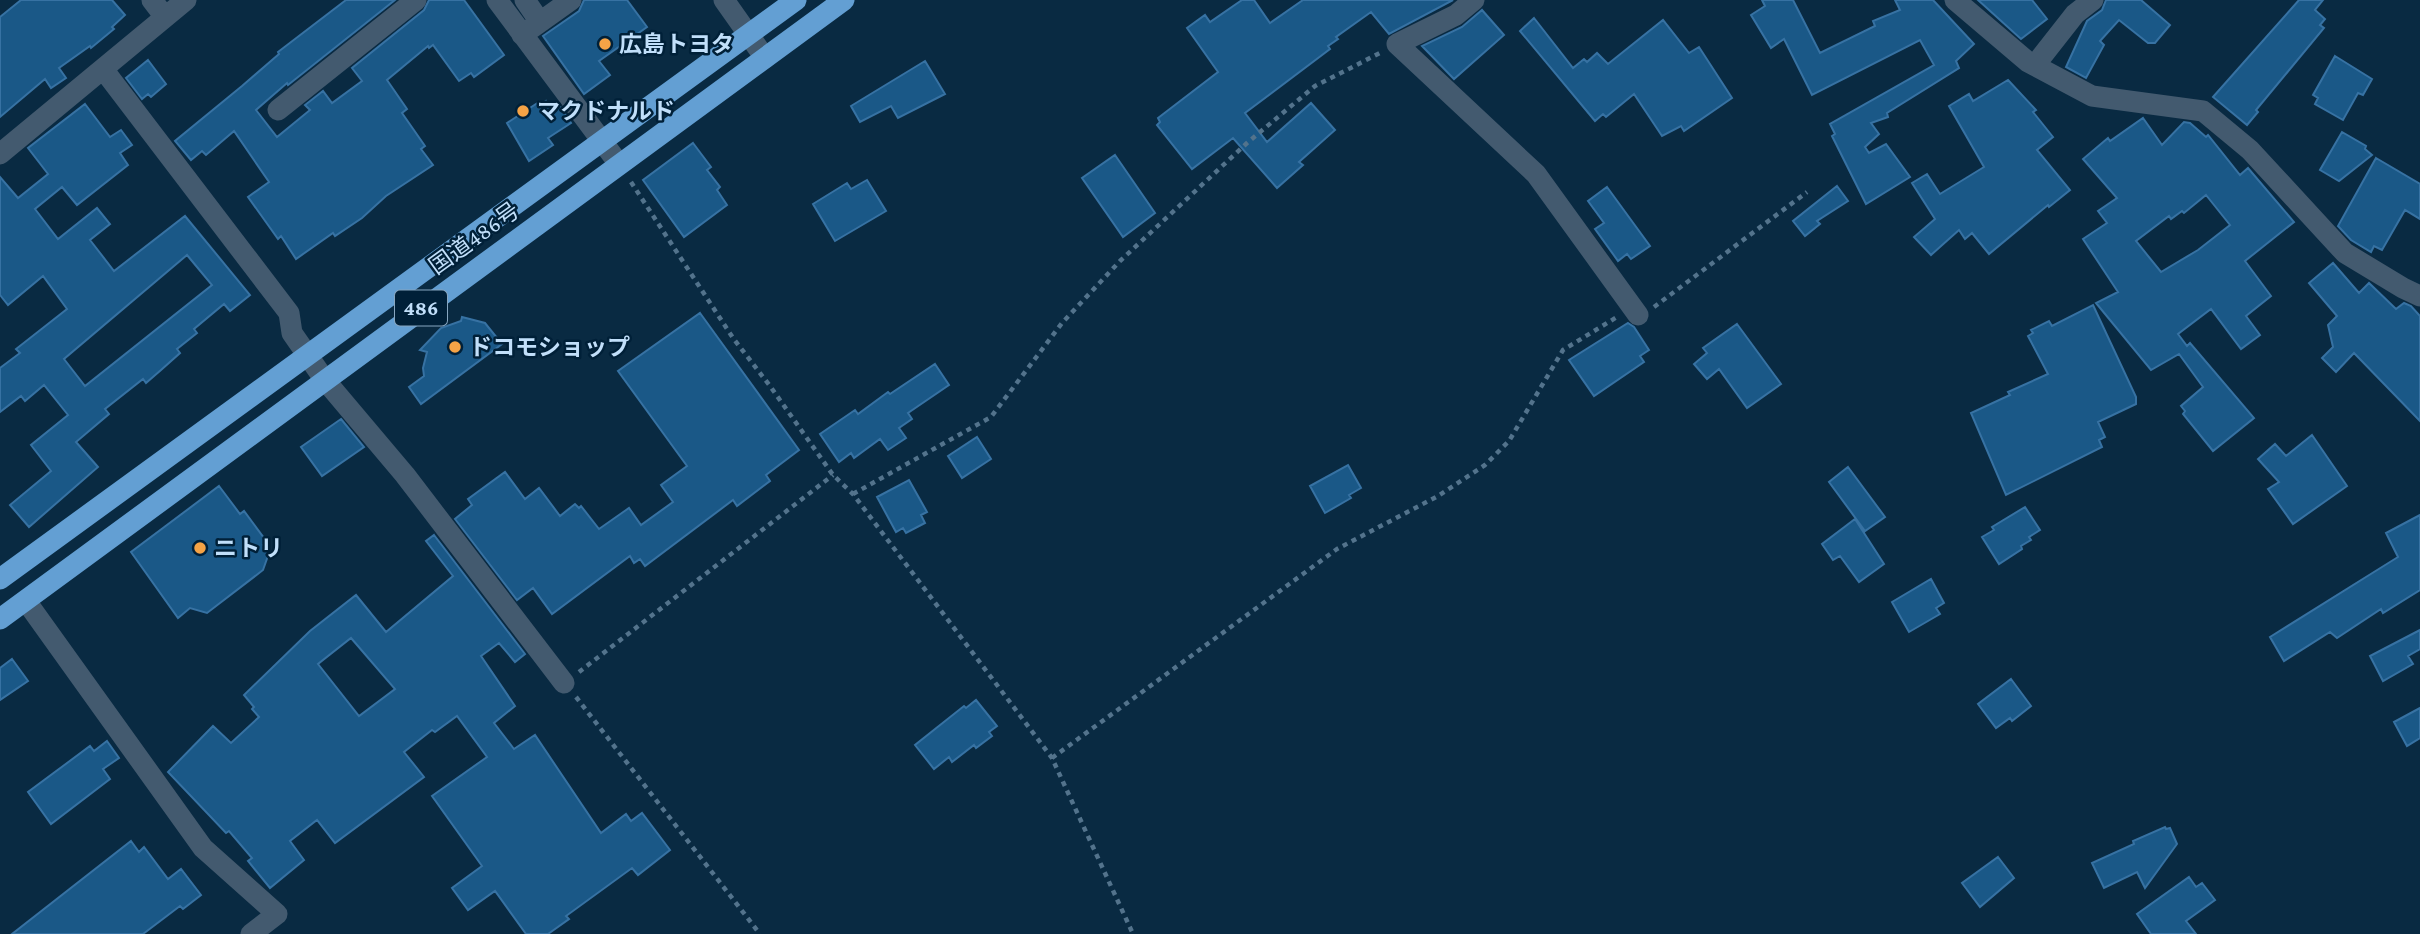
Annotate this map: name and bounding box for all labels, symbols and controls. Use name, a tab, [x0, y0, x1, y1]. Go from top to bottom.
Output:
place label: 広島トヨタ	[619, 31, 734, 57]
marker: 広島トヨタ	[597, 36, 613, 52]
place label: マクドナルド	[537, 98, 675, 124]
marker: マクドナルド	[515, 103, 531, 119]
street label: 国道486号	[424, 197, 524, 279]
road number: 486	[395, 290, 447, 326]
place label: ドコモショップ	[469, 334, 630, 360]
marker: ドコモショップ	[447, 339, 463, 355]
place label: ニトリ	[214, 535, 283, 561]
marker: ニトリ	[192, 540, 208, 556]

